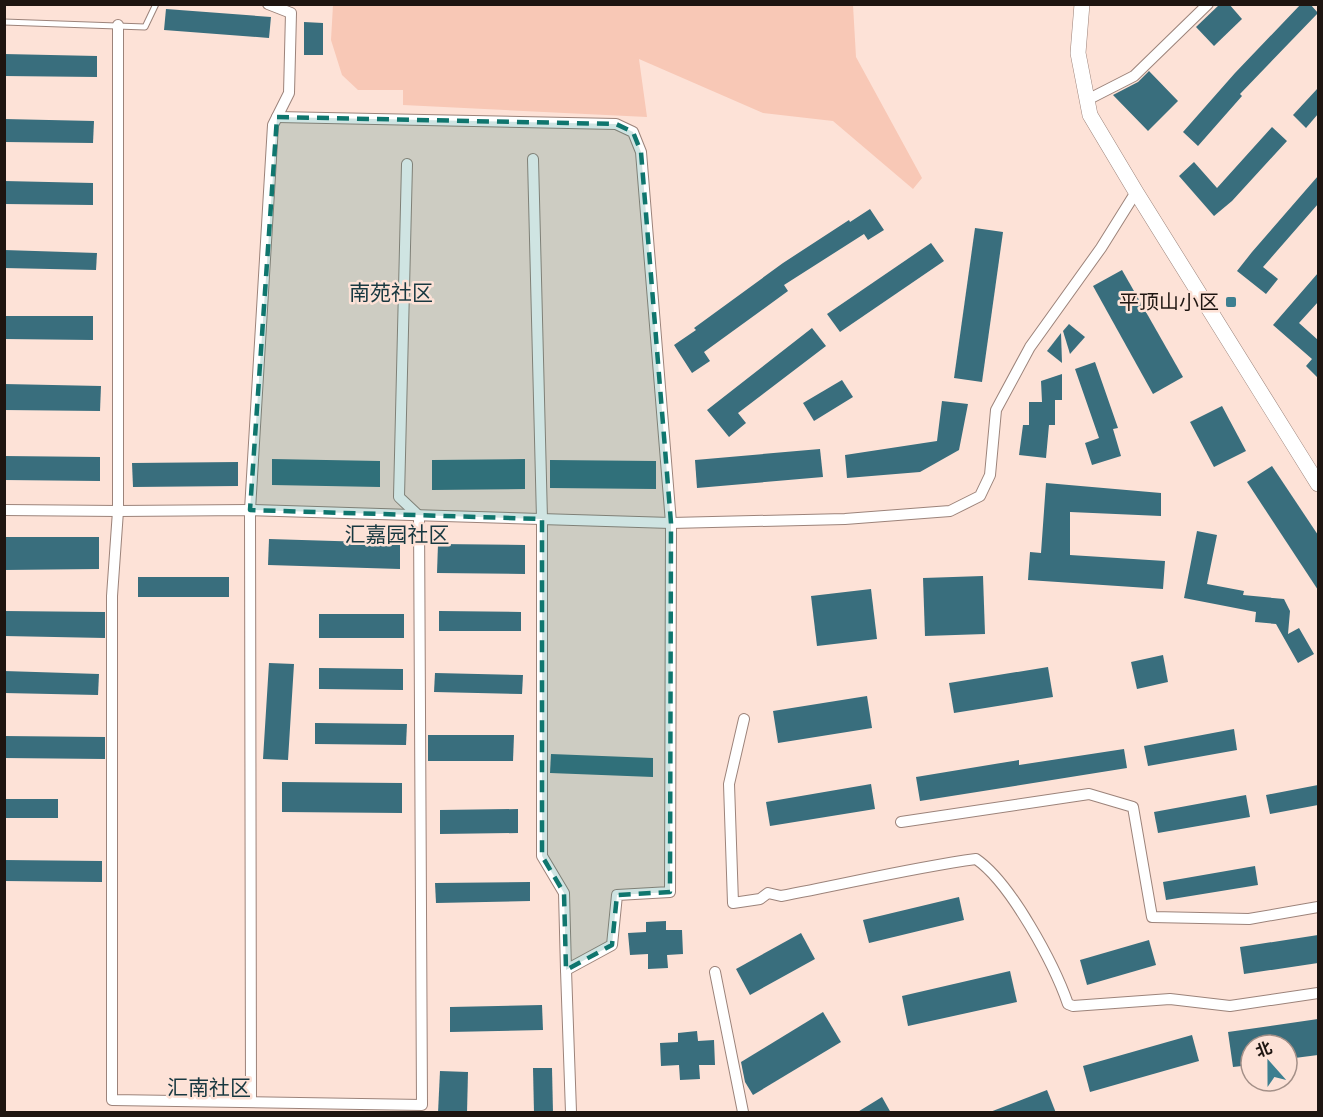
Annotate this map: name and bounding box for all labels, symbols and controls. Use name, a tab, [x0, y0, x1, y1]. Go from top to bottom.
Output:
district label: 南苑社区	[349, 281, 433, 304]
place label: 平顶山小区	[1119, 291, 1219, 313]
marker: 平顶山小区	[1224, 295, 1238, 309]
district label: 汇嘉园社区	[345, 523, 450, 546]
north arrow	[1239, 1033, 1299, 1093]
text: 北	[1253, 1039, 1274, 1060]
district label: 汇南社区	[167, 1076, 251, 1099]

